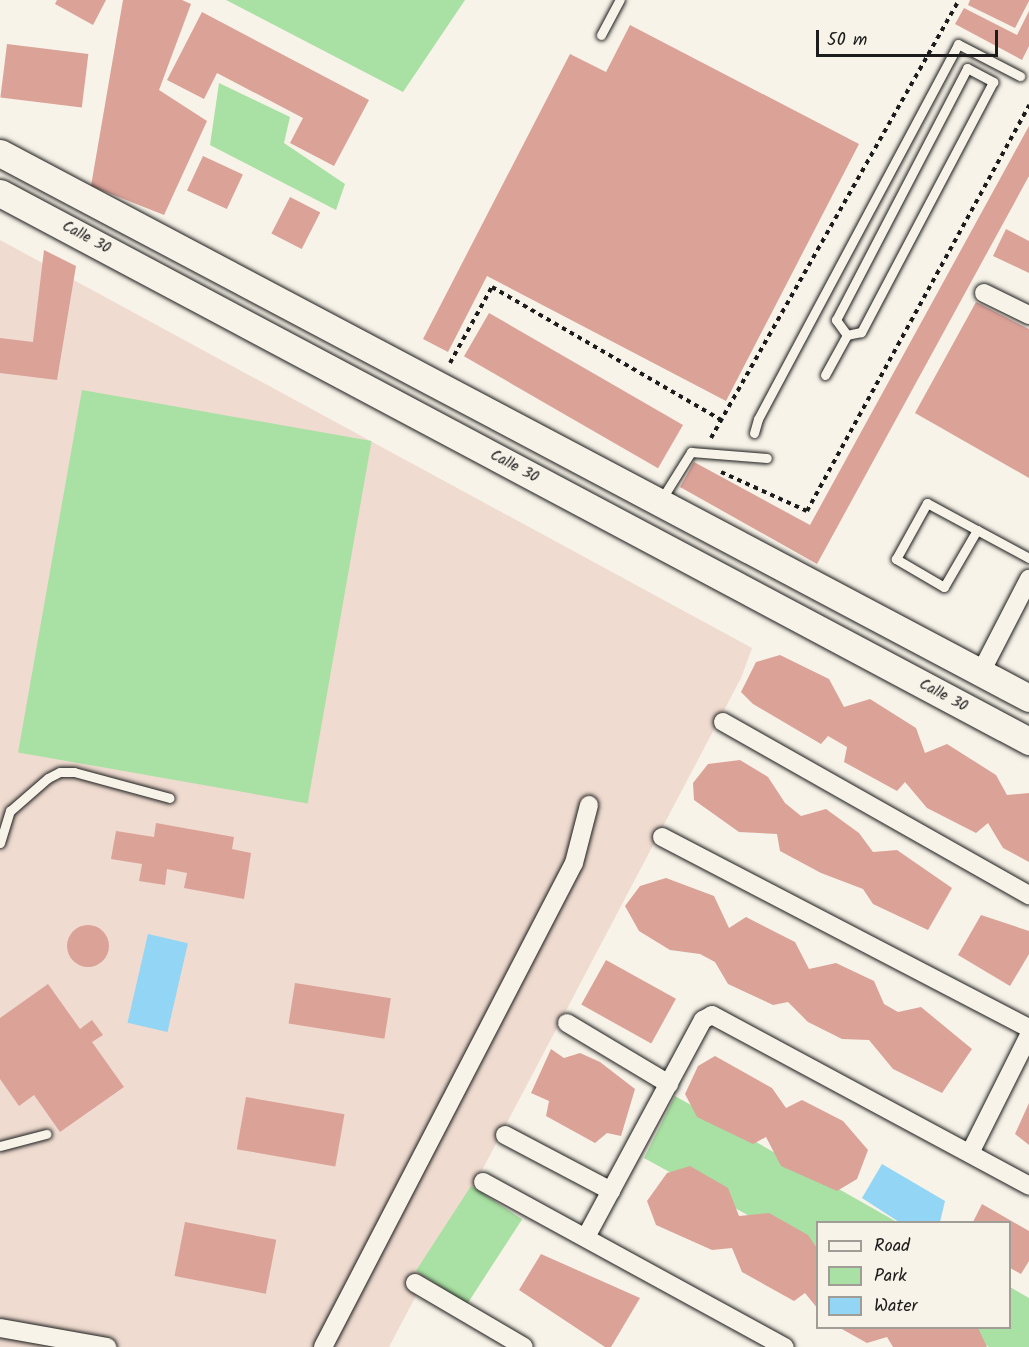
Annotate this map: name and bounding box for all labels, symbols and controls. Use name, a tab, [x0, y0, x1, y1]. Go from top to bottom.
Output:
scale bar	[819, 18, 1000, 56]
text: 50 m	[827, 26, 867, 55]
street label: Calle 30	[59, 218, 113, 258]
street label: Calle 30	[487, 447, 541, 487]
street label: Calle 30	[916, 676, 970, 716]
legend	[816, 1221, 1011, 1329]
text: Road	[874, 1232, 910, 1261]
text: Park	[874, 1262, 907, 1291]
text: Water	[874, 1292, 918, 1321]

